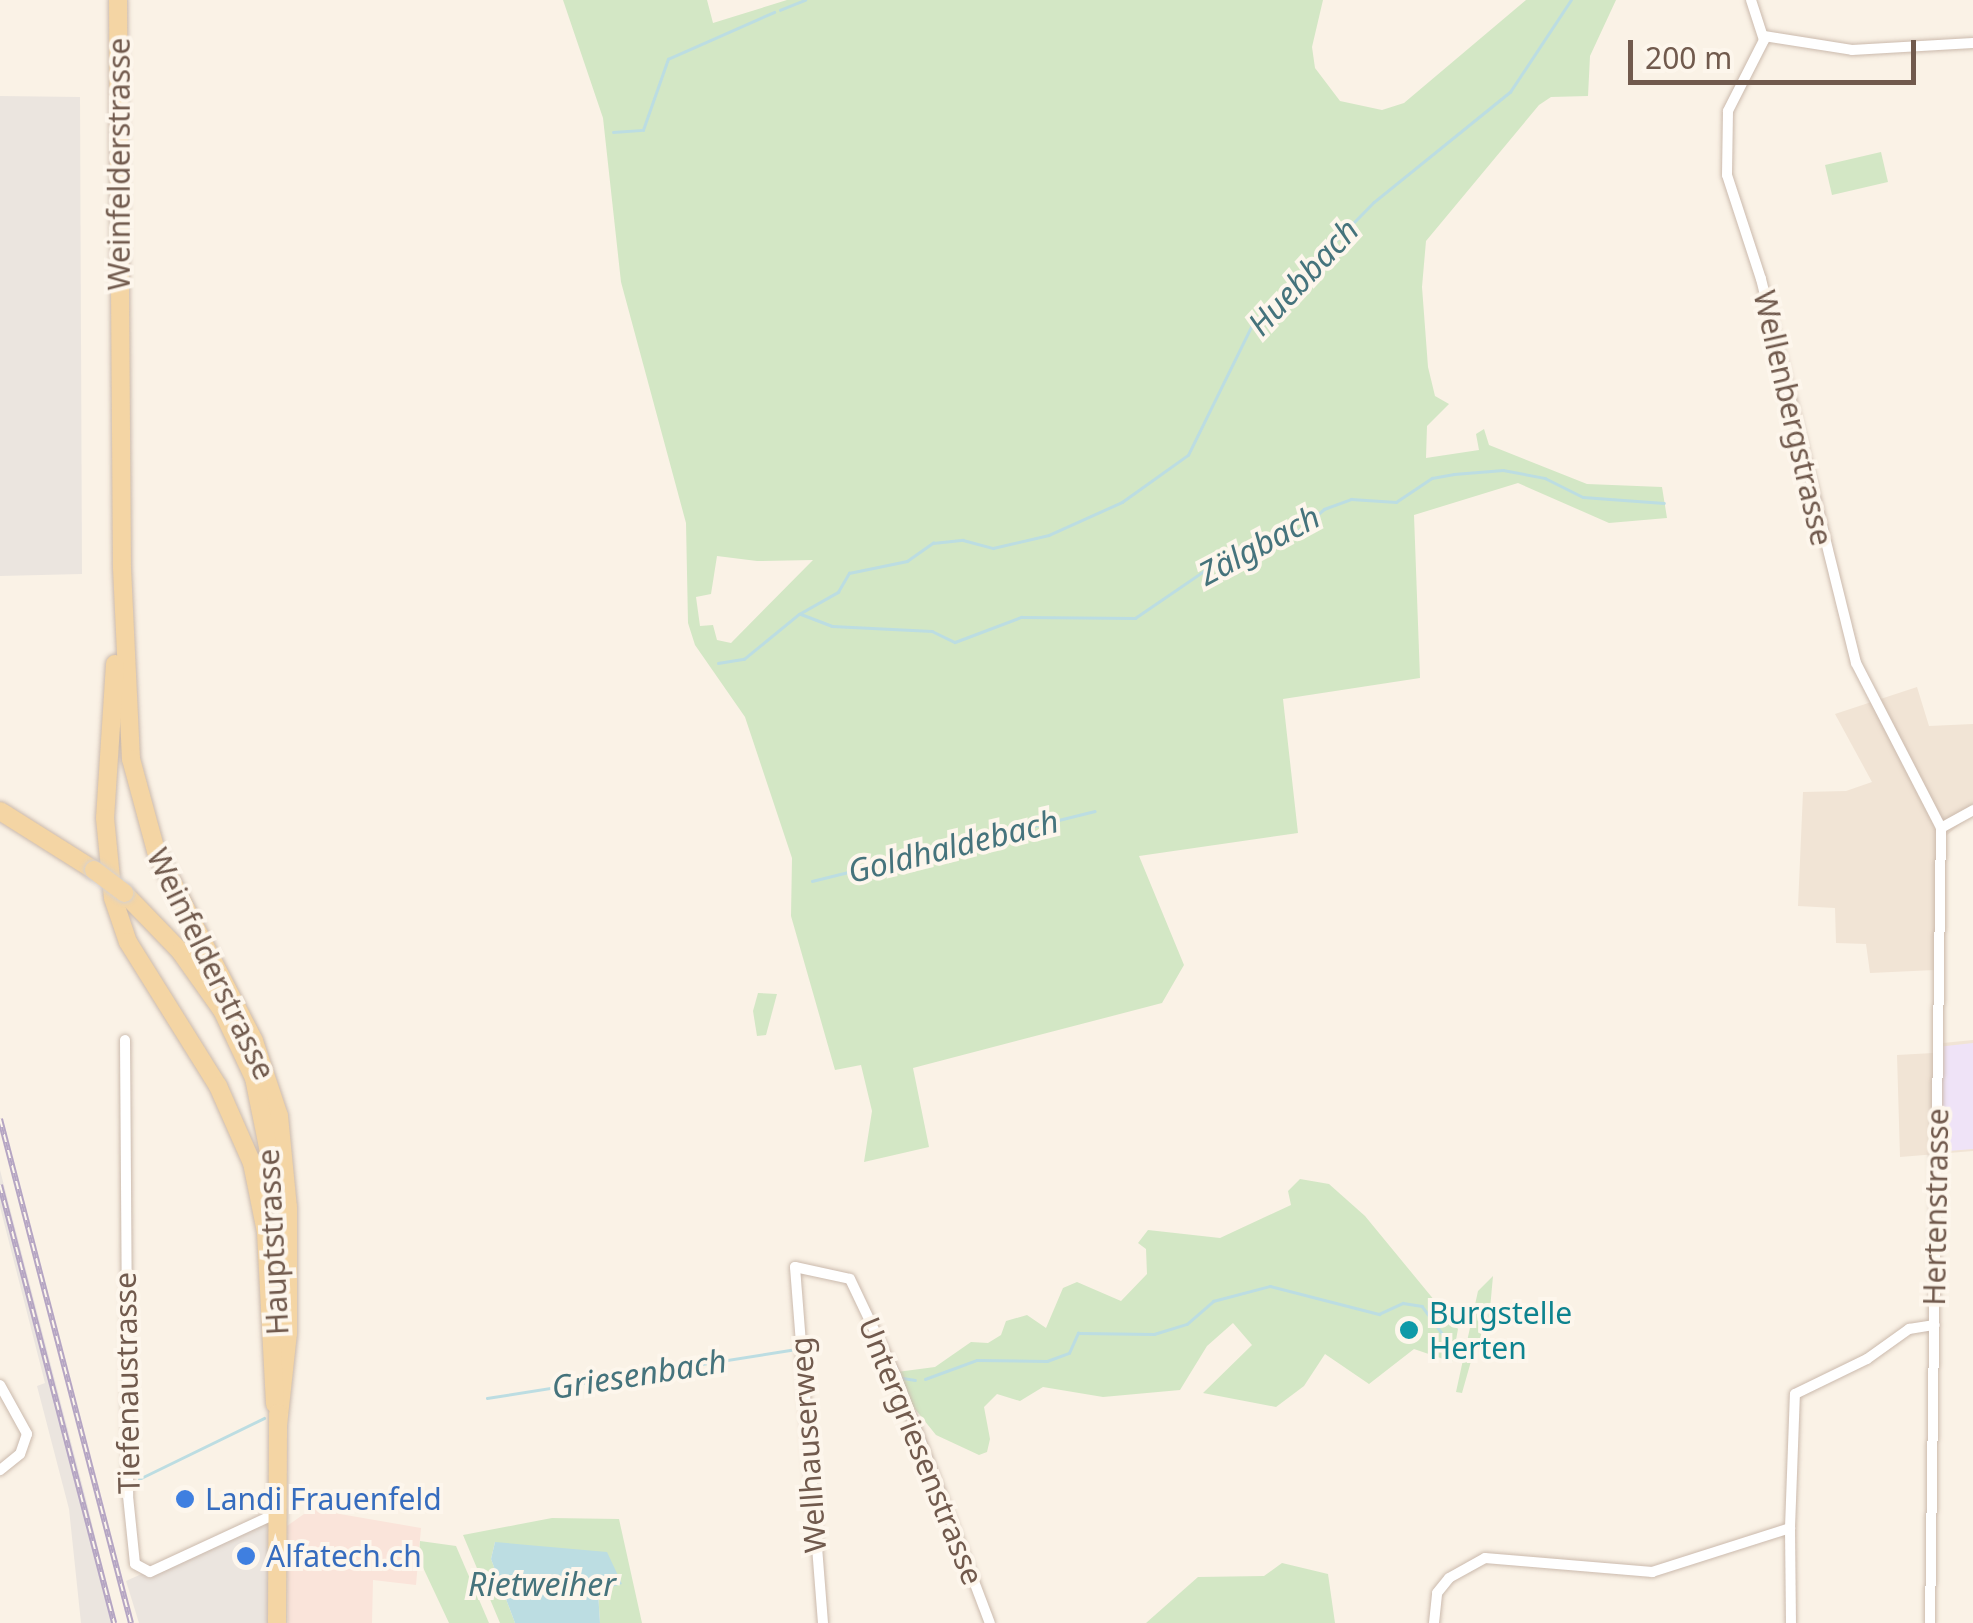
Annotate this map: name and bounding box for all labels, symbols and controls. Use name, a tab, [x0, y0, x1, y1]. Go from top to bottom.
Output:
scale bar	[1633, 20, 1920, 82]
text: 200 m	[1645, 37, 1732, 78]
street label: Weinfelderstrasse	[101, 38, 137, 290]
water label: Huebbach	[1240, 211, 1366, 343]
street label: Wellenbergstrasse	[1746, 287, 1840, 549]
water label: Zälgbach	[1192, 497, 1326, 593]
water label: Goldhaldebach	[844, 801, 1062, 891]
street label: Weinfelderstrasse	[139, 843, 283, 1085]
street label: Hertenstrasse	[1916, 1108, 1956, 1306]
street label: Hauptstrasse	[250, 1148, 296, 1336]
street label: Tiefenaustrasse	[107, 1272, 147, 1494]
place label: Burgstelle Herten	[1429, 1295, 1572, 1366]
street label: Untergriesenstrasse	[851, 1312, 991, 1590]
marker: Burgstelle Herten	[1398, 1319, 1420, 1341]
street label: Wellhauserweg	[783, 1336, 833, 1554]
water label: Griesenbach	[549, 1341, 729, 1407]
place label: Landi Frauenfeld	[205, 1481, 442, 1517]
marker: Landi Frauenfeld	[174, 1488, 196, 1510]
place label: Alfatech.ch	[266, 1538, 422, 1574]
marker: Alfatech.ch	[235, 1545, 257, 1567]
water label: Rietweiher	[468, 1565, 616, 1603]

